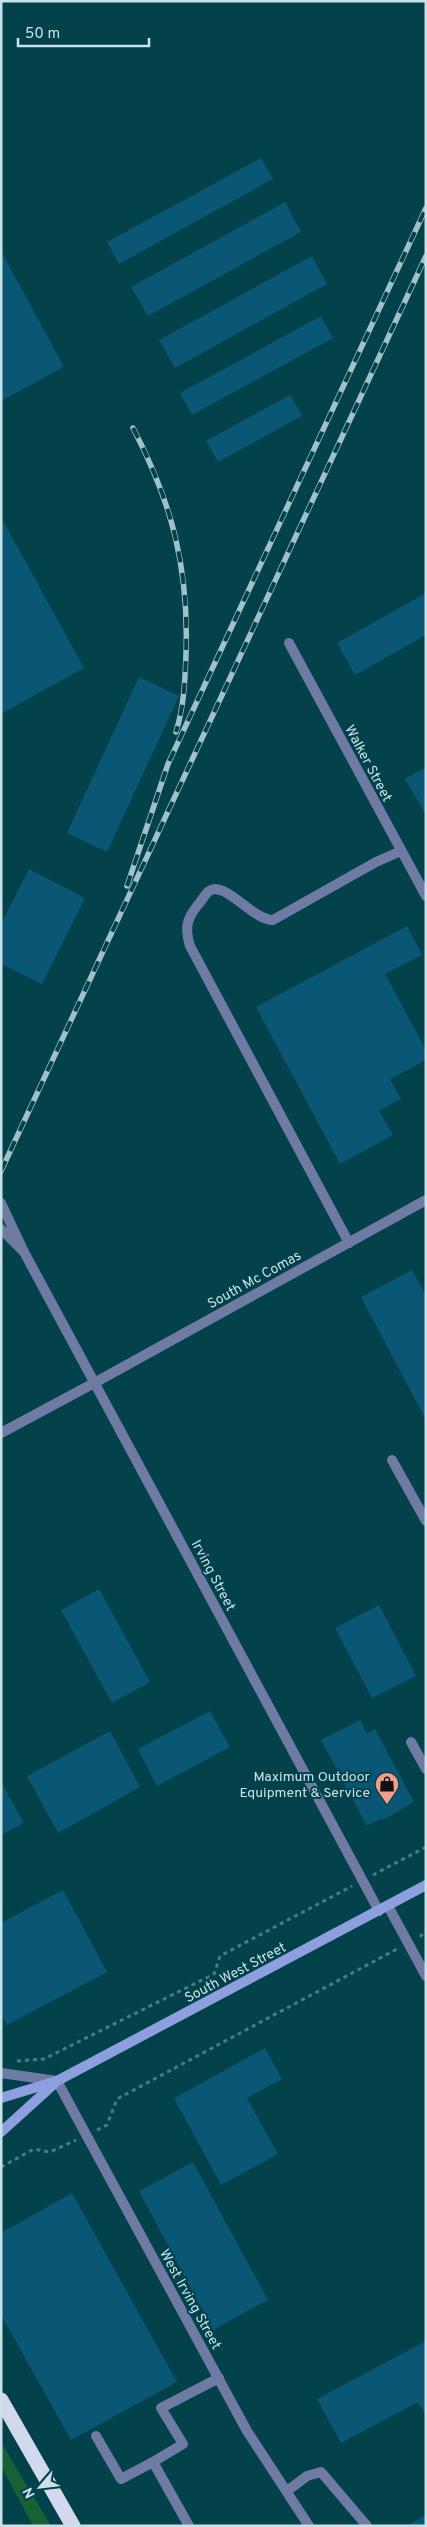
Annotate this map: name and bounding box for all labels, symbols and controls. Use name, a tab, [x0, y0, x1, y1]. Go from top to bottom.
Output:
scale bar	[18, 15, 149, 47]
text: 50 m	[25, 25, 60, 44]
street label: Walker Street	[340, 722, 395, 805]
street label: South Mc Comas	[205, 1248, 304, 1313]
street label: Irving Street	[187, 1537, 239, 1614]
place label: Maximum Outdoor Equipment & Service	[239, 1769, 371, 1802]
shop icon: Maximum Outdoor Equipment & Service	[374, 1771, 400, 1805]
street label: South West Street	[182, 1939, 289, 2007]
street label: West Irving Street	[155, 2247, 224, 2353]
north arrow	[15, 2462, 65, 2512]
text: N	[20, 2484, 40, 2501]

